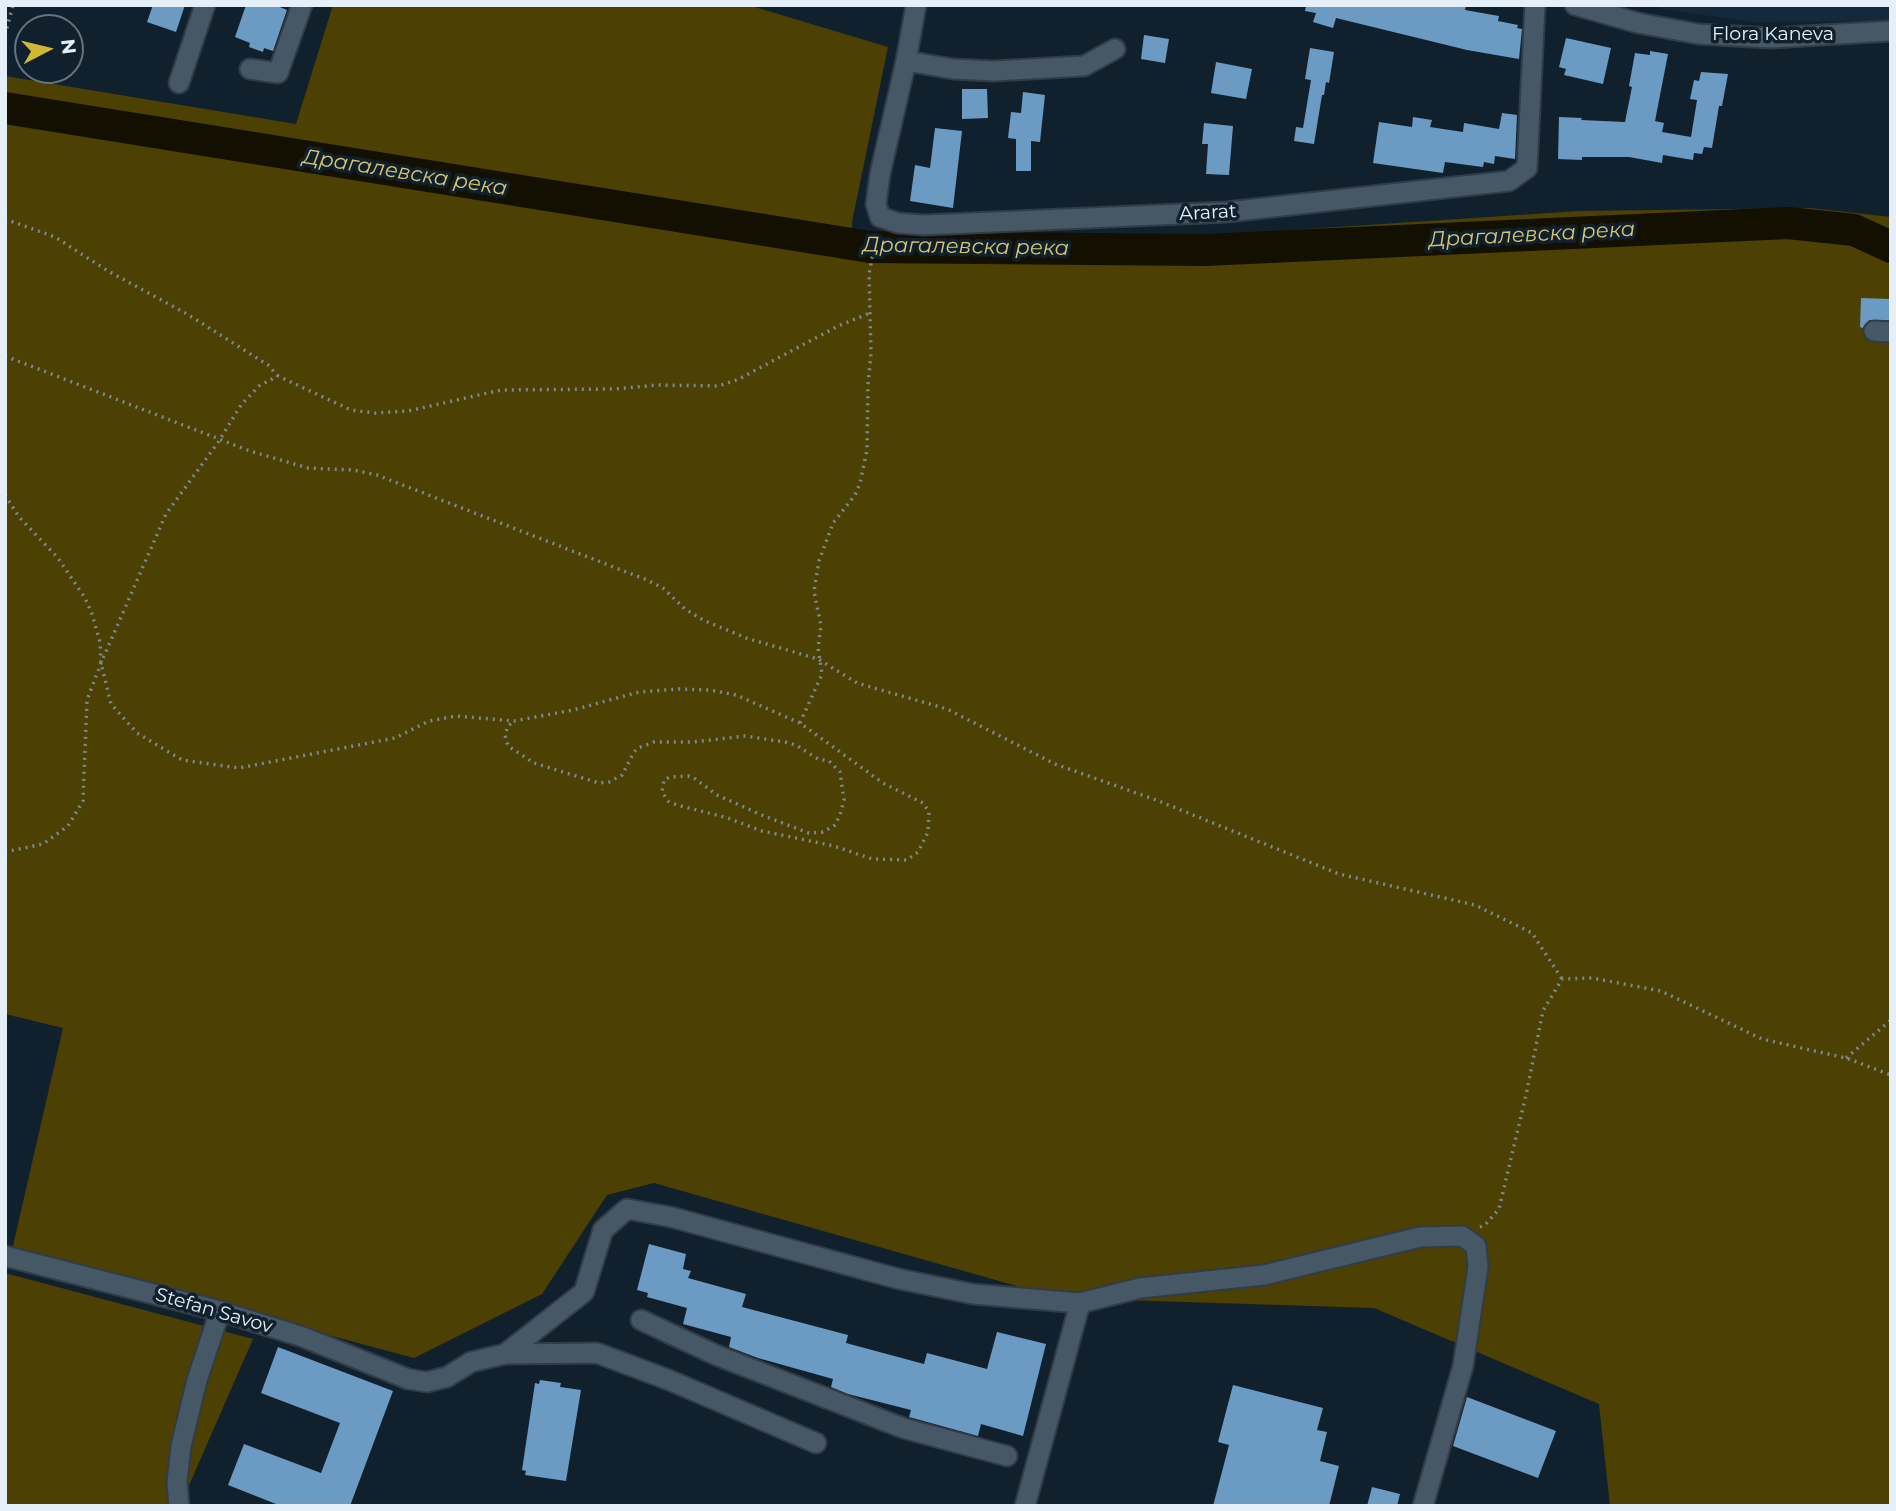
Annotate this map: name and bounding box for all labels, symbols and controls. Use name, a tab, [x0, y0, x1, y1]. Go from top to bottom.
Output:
north arrow	[14, 14, 84, 84]
street label: Flora Kaneva	[1712, 23, 1834, 45]
text: N	[56, 38, 81, 56]
water label: Драгалевска река	[301, 144, 509, 202]
street label: Ararat	[1179, 200, 1237, 226]
water label: Драгалевска река	[1428, 217, 1636, 253]
water label: Драгалевска река	[863, 233, 1069, 261]
street label: Stefan Savov	[153, 1283, 275, 1339]

